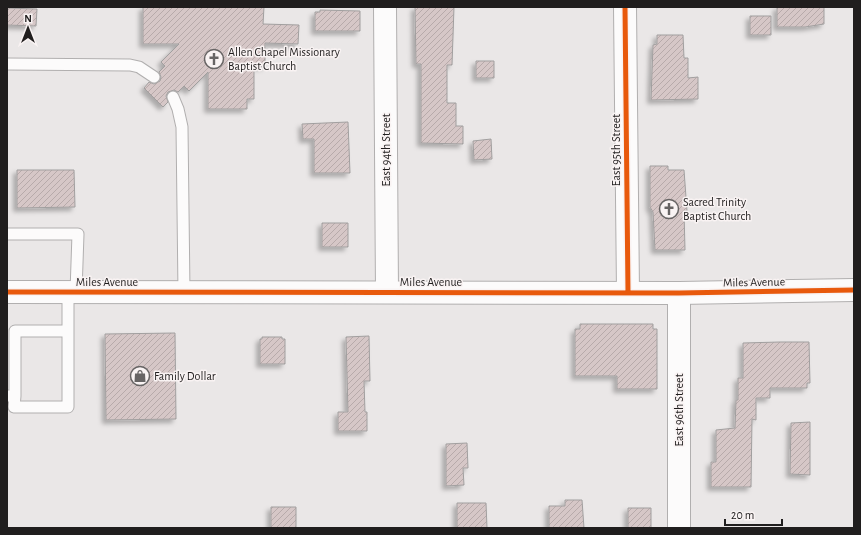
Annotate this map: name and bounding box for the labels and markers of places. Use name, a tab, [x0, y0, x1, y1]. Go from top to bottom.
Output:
place label: Allen Chapel Missionary Baptist Church	[228, 46, 340, 72]
church icon: Allen Chapel Missionary Baptist Church	[203, 48, 225, 70]
place label: Sacred Trinity Baptist Church	[683, 196, 751, 222]
church icon: Sacred Trinity Baptist Church	[658, 198, 680, 220]
shop icon: Family Dollar	[129, 365, 151, 387]
place label: Family Dollar	[154, 370, 216, 383]

